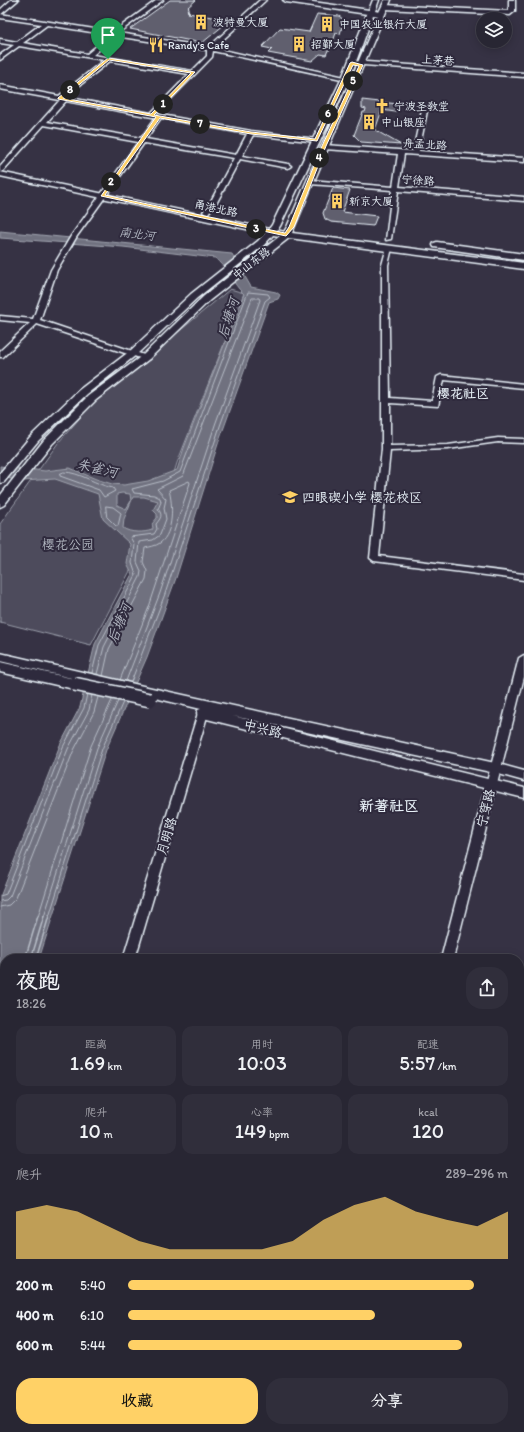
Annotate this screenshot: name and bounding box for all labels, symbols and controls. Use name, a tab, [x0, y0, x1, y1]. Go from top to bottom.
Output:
map controls	[476, 12, 512, 48]
button: layers	[476, 12, 512, 48]
building icon: 波特曼大厦	[192, 13, 210, 31]
building icon: 中国农业银行大厦	[318, 15, 336, 33]
place label: 波特曼大厦	[213, 16, 268, 29]
pin	[91, 18, 125, 59]
place label: 中国农业银行大厦	[339, 18, 427, 31]
icon: arrive	[97, 24, 119, 46]
building icon: 招鄞大厦	[290, 35, 308, 53]
restaurant icon: Randy's Cafe	[147, 36, 165, 54]
place label: 招鄞大厦	[311, 38, 355, 51]
place label: Randy's Cafe	[168, 39, 229, 52]
street label: 上茅巷	[421, 53, 455, 68]
pin: 5	[343, 71, 363, 91]
text: 5	[350, 74, 356, 87]
pin: 8	[60, 80, 80, 100]
text: 8	[67, 83, 73, 96]
pin: 1	[153, 94, 173, 114]
text: 1	[160, 97, 166, 110]
church icon: 宁波圣教堂	[373, 97, 391, 115]
place label: 宁波圣教堂	[394, 100, 449, 113]
pin: 6	[318, 104, 338, 124]
text: 6	[325, 107, 331, 120]
building icon: 中山银座	[360, 113, 378, 131]
pin: 7	[190, 114, 210, 134]
place label: 中山银座	[381, 116, 425, 129]
text: 7	[197, 117, 203, 130]
street label: 舟孟北路	[403, 136, 447, 153]
pin: 4	[309, 148, 329, 168]
text: 4	[316, 151, 322, 164]
pin: 2	[101, 172, 121, 192]
street label: 宁徐路	[401, 173, 435, 188]
text: 2	[108, 175, 114, 188]
building icon: 新京大厦	[328, 192, 346, 210]
place label: 新京大厦	[349, 195, 393, 208]
street label: 甬港北路	[193, 198, 239, 219]
pin: 3	[246, 219, 266, 239]
text: 3	[253, 222, 259, 235]
water label: 南北河	[118, 225, 158, 243]
street label: 中山东路	[230, 245, 273, 282]
water label: 后塘河	[214, 294, 244, 341]
district label: 樱花社区	[437, 386, 489, 401]
water label: 朱雀河	[75, 455, 121, 482]
school or university icon: 四眼碶小学 樱花校区	[281, 488, 299, 506]
place label: 四眼碶小学 樱花校区	[302, 490, 422, 505]
park label: 樱花公园	[42, 537, 94, 552]
water label: 后塘河	[104, 599, 136, 646]
street label: 中兴路	[242, 716, 284, 740]
street label: 宁穿路	[473, 787, 497, 829]
district label: 新著社区	[359, 797, 419, 815]
street label: 月明路	[154, 815, 179, 857]
text: 夜跑	[16, 967, 60, 994]
button: share	[466, 967, 508, 1009]
text: 18:26	[16, 996, 46, 1011]
text: 距离	[85, 1038, 107, 1051]
text: 用时	[251, 1038, 273, 1051]
text: 配速	[417, 1038, 439, 1051]
text: 1.69	[70, 1051, 105, 1075]
text: 10:03	[237, 1051, 287, 1075]
text: 5:57	[399, 1051, 435, 1075]
text: km	[105, 1060, 122, 1073]
text: /km	[435, 1060, 457, 1073]
text: 爬升	[85, 1106, 107, 1119]
text: 心率	[251, 1106, 273, 1119]
text: kcal	[418, 1106, 438, 1119]
text: 10	[79, 1119, 101, 1143]
text: 149	[235, 1119, 266, 1143]
text: 120	[412, 1119, 444, 1143]
text: m	[101, 1128, 113, 1141]
text: bpm	[266, 1128, 289, 1141]
text: 289–296 m	[446, 1166, 508, 1181]
text: 爬升	[16, 1167, 42, 1182]
text: 200 m	[16, 1278, 53, 1293]
text: 5:40	[80, 1278, 106, 1293]
text: 400 m	[16, 1308, 54, 1323]
text: 6:10	[80, 1308, 104, 1323]
text: 600 m	[16, 1338, 53, 1353]
text: 5:44	[80, 1338, 106, 1353]
button: 收藏	[16, 1378, 258, 1424]
button: 分享	[266, 1378, 508, 1424]

